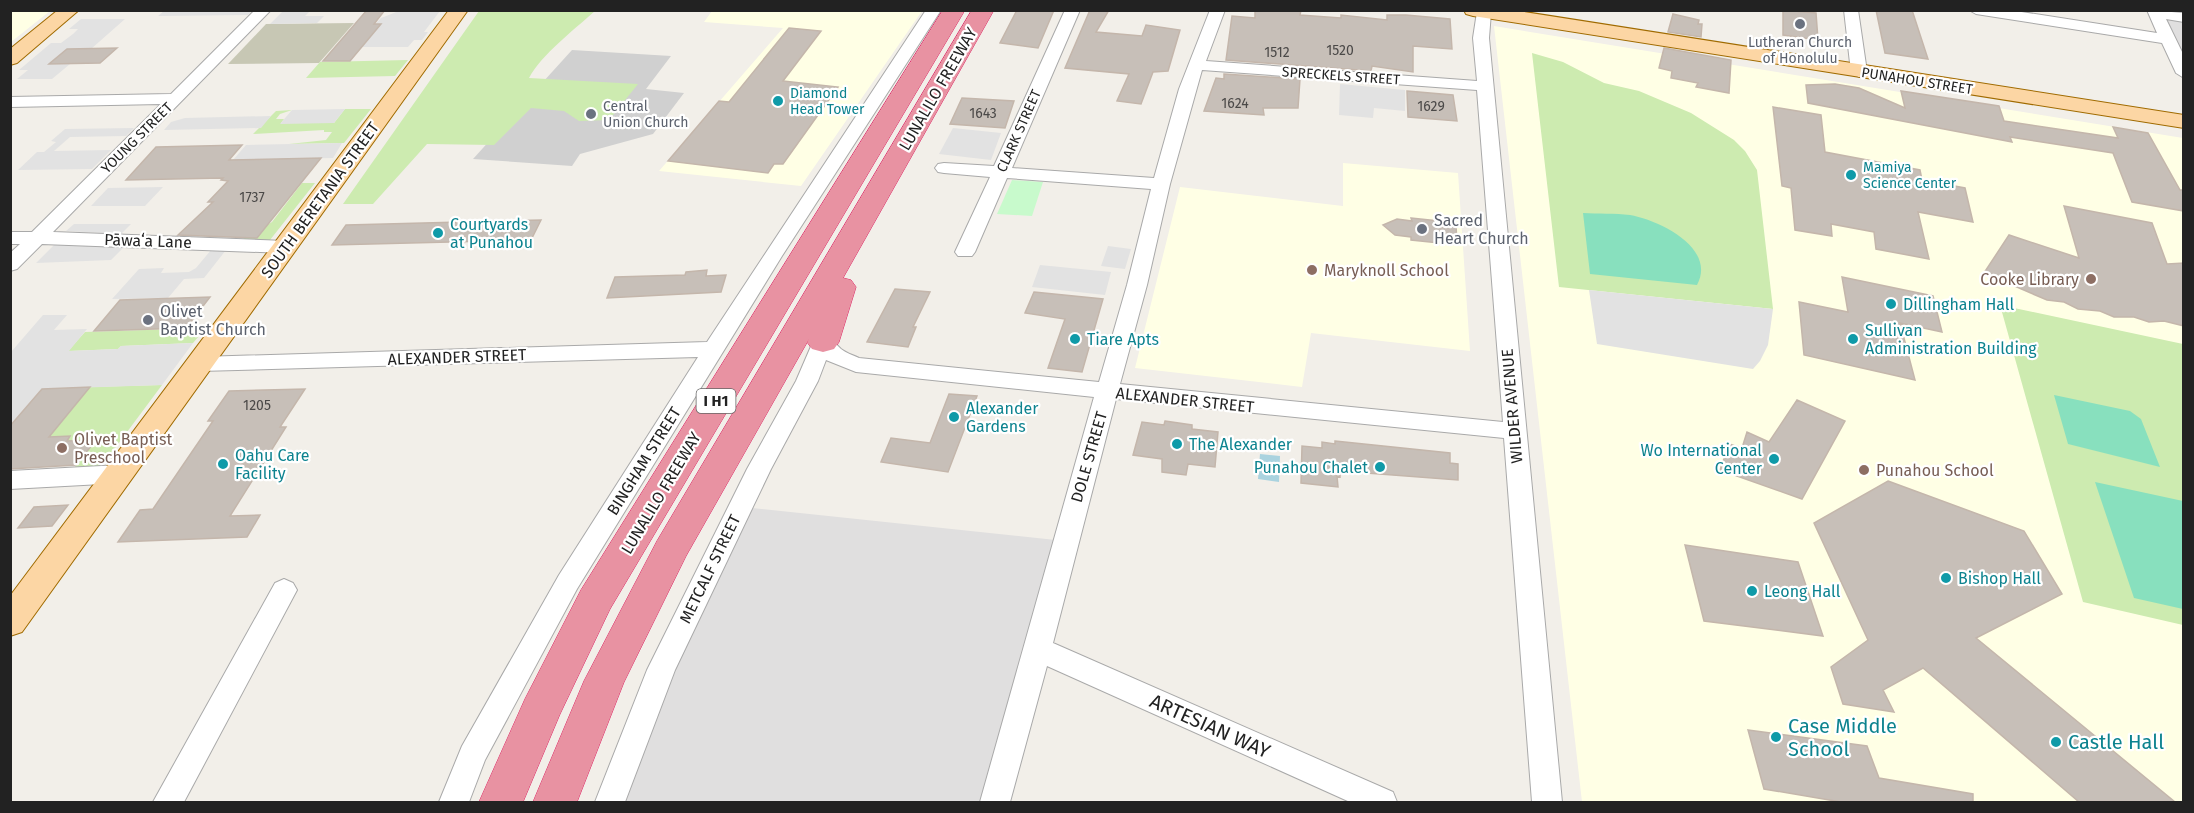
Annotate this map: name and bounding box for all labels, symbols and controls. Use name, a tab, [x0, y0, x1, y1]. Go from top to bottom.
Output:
marker: Lutheran Church of Honolulu	[1793, 17, 1807, 31]
street label: LUNALILO FREEWAY	[895, 24, 981, 154]
place label: Lutheran Church of Honolulu	[1748, 34, 1852, 67]
house number: 1520	[1326, 42, 1354, 59]
house number: 1512	[1264, 44, 1290, 61]
street label: SPRECKELS STREET	[1281, 63, 1401, 89]
street label: PUNAHOU STREET	[1860, 64, 1975, 98]
place label: Diamond Head Tower	[790, 85, 865, 118]
street label: CLARK STREET	[993, 86, 1045, 175]
marker: Diamond Head Tower	[771, 94, 785, 108]
house number: 1624	[1221, 95, 1249, 112]
street label: YOUNG STREET	[98, 98, 177, 177]
place label: Central Union Church	[603, 98, 688, 131]
house number: 1629	[1417, 98, 1445, 115]
house number: 1643	[969, 105, 997, 122]
marker: Central Union Church	[584, 107, 598, 121]
street label: SOUTH BERETANIA STREET	[257, 118, 383, 282]
place label: Mamiya Science Center	[1863, 159, 1957, 192]
marker: Mamiya Science Center	[1844, 168, 1858, 182]
house number: 1737	[239, 189, 265, 206]
place label: Sacred Heart Church	[1434, 211, 1529, 248]
place label: Courtyards at Punahou	[450, 215, 533, 252]
marker: Sacred Heart Church	[1415, 222, 1429, 236]
marker: Courtyards at Punahou	[431, 226, 445, 240]
street label: Pāwaʻa Lane	[104, 230, 192, 252]
place label: Maryknoll School	[1324, 261, 1449, 280]
marker: Maryknoll School	[1305, 263, 1319, 277]
place label: Cooke Library	[1980, 270, 2079, 289]
marker: Cooke Library	[2084, 272, 2098, 286]
place label: Dillingham Hall	[1903, 295, 2015, 314]
marker: Dillingham Hall	[1884, 297, 1898, 311]
place label: Olivet Baptist Church	[160, 302, 266, 339]
marker: Olivet Baptist Church	[141, 313, 155, 327]
place label: Sullivan Administration Building	[1865, 321, 2037, 358]
place label: Tiare Apts	[1087, 330, 1159, 349]
marker: Tiare Apts	[1068, 332, 1082, 346]
marker: Sullivan Administration Building	[1846, 332, 1860, 346]
street label: ALEXANDER STREET	[387, 345, 527, 369]
street label: WILDER AVENUE	[1498, 348, 1526, 464]
street label: ALEXANDER STREET	[1115, 383, 1256, 417]
road number: I H1	[696, 389, 736, 413]
house number: 1205	[243, 397, 271, 414]
place label: Alexander Gardens	[966, 399, 1039, 436]
street label: BINGHAM STREET	[603, 403, 685, 519]
street label: DOLE STREET	[1067, 409, 1111, 505]
marker: Alexander Gardens	[947, 410, 961, 424]
street label: LUNALILO FREEWAY	[617, 429, 705, 557]
place label: Olivet Baptist Preschool	[74, 430, 173, 467]
place label: The Alexander	[1189, 435, 1293, 454]
marker: The Alexander	[1170, 437, 1184, 451]
marker: Olivet Baptist Preschool	[55, 441, 69, 455]
place label: Wo International Center	[1641, 441, 1763, 478]
place label: Oahu Care Facility	[235, 446, 309, 483]
marker: Wo International Center	[1767, 452, 1781, 466]
marker: Oahu Care Facility	[216, 457, 230, 471]
place label: Punahou Chalet	[1254, 458, 1368, 477]
marker: Punahou Chalet	[1373, 460, 1387, 474]
place label: Punahou School	[1876, 461, 1994, 480]
marker: Punahou School	[1857, 463, 1871, 477]
street label: METCALF STREET	[675, 511, 745, 626]
place label: Bishop Hall	[1958, 569, 2041, 588]
marker: Bishop Hall	[1939, 571, 1953, 585]
place label: Leong Hall	[1764, 582, 1841, 601]
marker: Leong Hall	[1745, 584, 1759, 598]
street label: ARTESIAN WAY	[1146, 689, 1274, 763]
place label: Case Middle School	[1788, 714, 1897, 761]
marker: Case Middle School	[1769, 730, 1783, 744]
place label: Castle Hall	[2068, 730, 2164, 754]
marker: Castle Hall	[2049, 735, 2063, 749]

